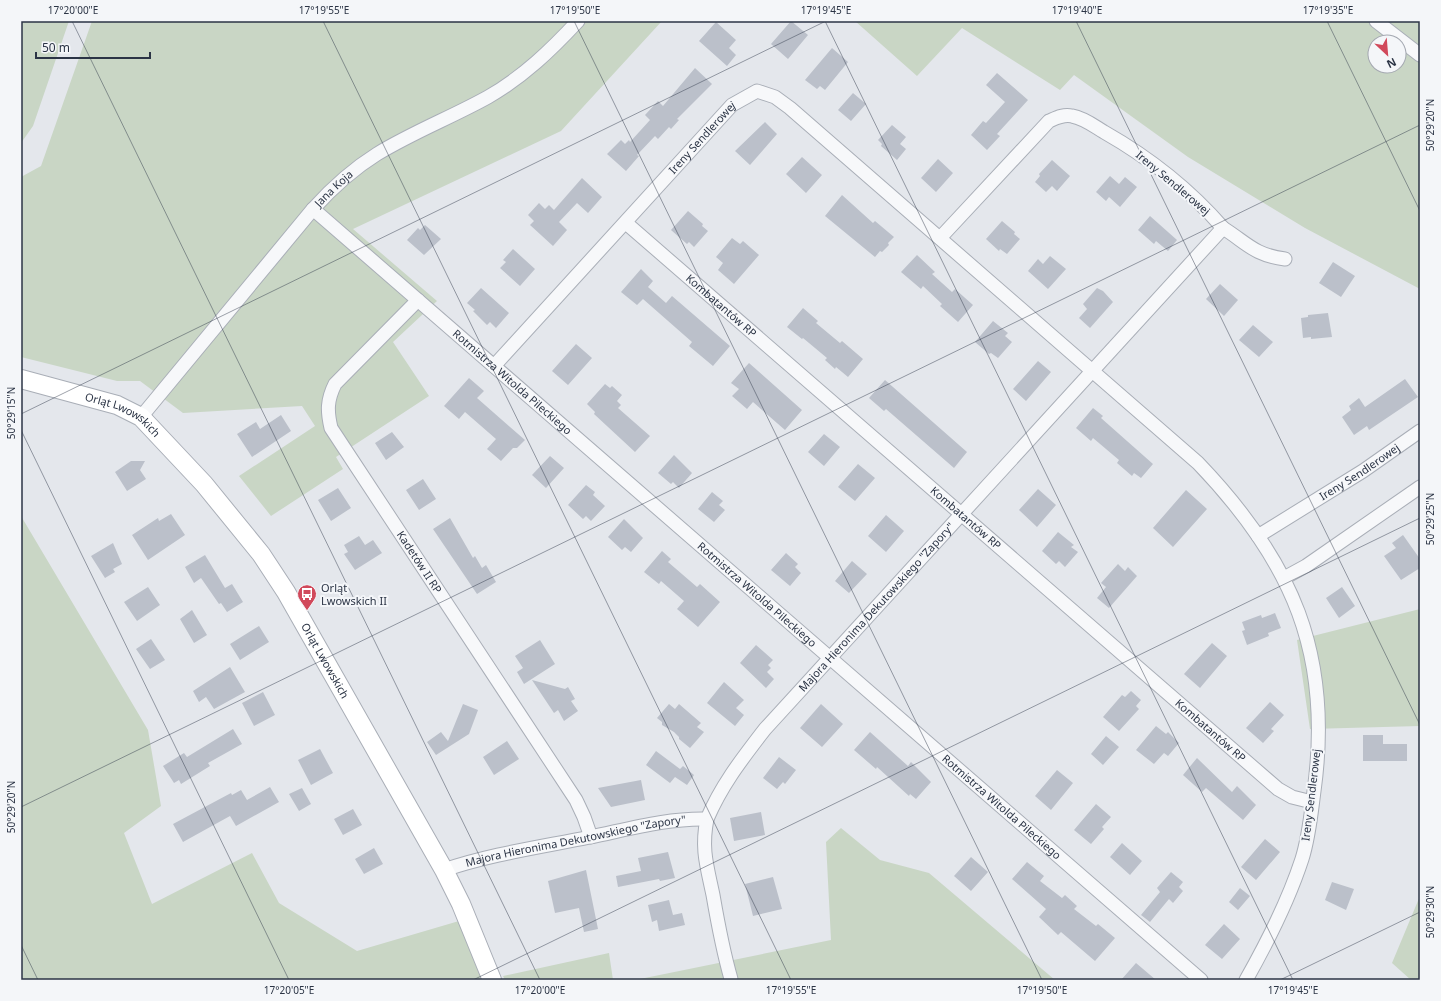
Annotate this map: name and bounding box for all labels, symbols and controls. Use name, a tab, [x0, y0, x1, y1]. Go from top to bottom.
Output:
text: 17°20'00"E	[48, 3, 98, 17]
text: 17°19'55"E	[299, 3, 349, 17]
text: 17°19'50"E	[550, 3, 600, 17]
text: 17°19'45"E	[801, 3, 851, 17]
text: 17°19'40"E	[1052, 3, 1102, 17]
text: 17°19'35"E	[1303, 3, 1353, 17]
scale bar	[36, 34, 150, 60]
north arrow	[1367, 34, 1407, 74]
text: 50 m	[42, 39, 70, 56]
text: N	[1384, 55, 1399, 72]
street label: Ireny Sendlerowej	[665, 97, 737, 177]
text: 50°29'20"N	[1423, 99, 1437, 151]
street label: Ireny Sendlerowej	[1133, 147, 1214, 218]
street label: Jana Koja	[310, 166, 356, 211]
street label: Kombatantów RP	[683, 270, 760, 340]
street label: Rotmistrza Witolda Pileckiego	[450, 326, 576, 438]
text: 50°29'15"N	[4, 387, 18, 439]
street label: Orląt Lwowskich	[84, 389, 164, 440]
street label: Ireny Sendlerowej	[1316, 440, 1402, 503]
street label: Kombatantów RP	[928, 483, 1005, 553]
text: 50°29'25"N	[1423, 493, 1437, 545]
street label: Majora Hieronima Dekutowskiego "Zapory"	[795, 519, 957, 695]
street label: Kadetów II RP	[394, 528, 446, 596]
street label: Rotmistrza Witolda Pileckiego	[695, 538, 820, 650]
place label: Orląt Lwowskich II	[321, 580, 387, 608]
bus stop icon: Orląt Lwowskich II	[296, 583, 318, 611]
street label: Orląt Lwowskich	[298, 620, 353, 701]
street label: Kombatantów RP	[1172, 695, 1250, 765]
street label: Ireny Sendlerowej	[1297, 748, 1324, 842]
street label: Rotmistrza Witolda Pileckiego	[939, 751, 1065, 863]
text: 50°29'20"N	[4, 781, 18, 833]
street label: Majora Hieronima Dekutowskiego "Zapory"	[464, 812, 686, 870]
text: 50°29'30"N	[1423, 886, 1437, 938]
text: 17°20'05"E	[264, 983, 314, 997]
text: 17°20'00"E	[515, 983, 565, 997]
text: 17°19'55"E	[766, 983, 816, 997]
text: 17°19'50"E	[1017, 983, 1067, 997]
text: 17°19'45"E	[1268, 983, 1318, 997]

